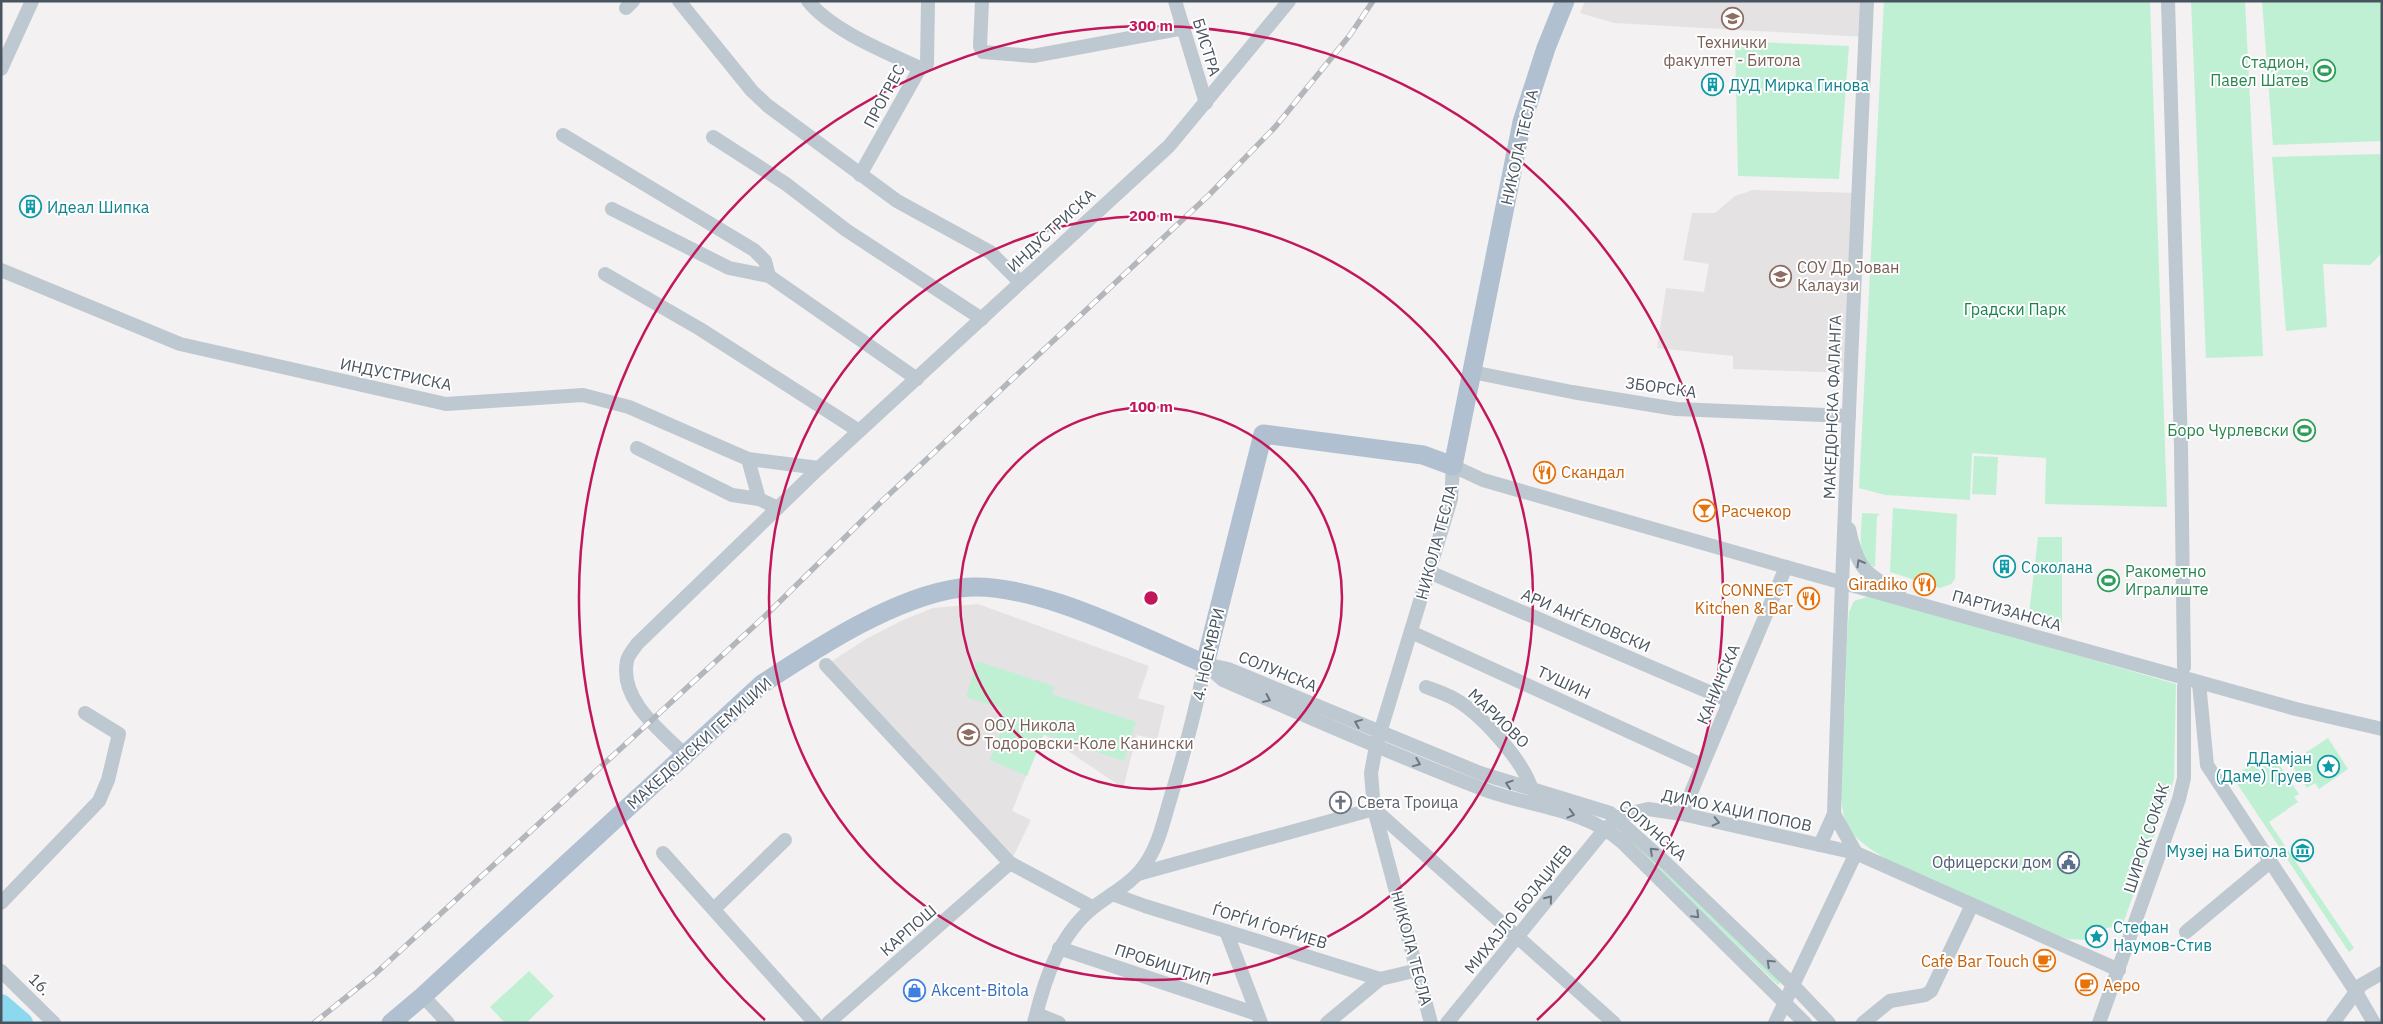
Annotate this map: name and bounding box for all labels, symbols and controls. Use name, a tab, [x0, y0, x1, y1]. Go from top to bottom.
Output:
school or university icon: Технички факултет - Битола	[1720, 6, 1744, 30]
text: 300 m	[1129, 16, 1173, 35]
street label: БИСТРА	[1189, 16, 1225, 78]
place label: Технички факултет - Битола	[1664, 32, 1801, 70]
place label: Стадион, Павел Шатев	[2210, 52, 2309, 90]
sports icon: Стадион, Павел Шатев	[2313, 59, 2337, 83]
street label: ПРОГРЕС	[859, 61, 909, 131]
building icon: ДУД Мирка Гинова	[1701, 73, 1725, 97]
place label: ДУД Мирка Гинова	[1729, 75, 1869, 95]
street label: НИКОЛА ТЕСЛА	[1496, 87, 1542, 207]
street label: ИНДУСТРИСКА	[1003, 184, 1099, 276]
building icon: Идеал Шипка	[19, 195, 43, 219]
place label: Идеал Шипка	[47, 197, 150, 217]
text: 200 m	[1129, 206, 1173, 225]
place label: СОУ Др Јован Калаузи	[1797, 257, 1900, 295]
school or university icon: СОУ Др Јован Калаузи	[1769, 264, 1793, 288]
park label: Градски Парк	[1964, 299, 2066, 319]
street label: МАКЕДОНСКА ФАЛАНГА	[1819, 314, 1845, 500]
street label: ИНДУСТРИСКА	[338, 353, 454, 395]
street label: ЗБОРСКА	[1624, 372, 1698, 402]
text: 100 m	[1129, 397, 1173, 416]
sports icon: Боро Чурлевски	[2293, 418, 2317, 442]
place label: Боро Чурлевски	[2167, 420, 2289, 440]
restaurant icon: Скандал	[1533, 460, 1557, 484]
place label: Скандал	[1561, 462, 1625, 482]
street label: НИКОЛА ТЕСЛА	[1411, 482, 1461, 602]
bar icon: Расчекор	[1693, 499, 1717, 523]
place label: Расчекор	[1721, 501, 1791, 521]
building icon: Соколана	[1993, 555, 2017, 579]
place label: Соколана	[2021, 557, 2093, 577]
one-way arrow	[1856, 559, 1866, 568]
place label: Ракометно Игралиште	[2125, 561, 2209, 599]
sports icon: Ракометно Игралиште	[2097, 568, 2121, 592]
restaurant icon: Giradiko	[1912, 572, 1936, 596]
place label: Giradiko	[1848, 574, 1908, 594]
place label: CONNECT Kitchen & Bar	[1695, 580, 1793, 618]
street label: АРИ АНЃЕЛОВСКИ	[1518, 583, 1654, 656]
street label: ПАРТИЗАНСКА	[1950, 585, 2064, 635]
restaurant icon: CONNECT Kitchen & Bar	[1797, 587, 1821, 611]
centre of rings	[1142, 589, 1160, 607]
street label: 4. НОЕМВРИ	[1188, 606, 1228, 702]
street label: КАНИНСКА	[1692, 641, 1744, 727]
street label: СОЛУНСКА	[1236, 646, 1320, 696]
street label: ТУШИН	[1534, 661, 1594, 703]
street label: МАКЕДОНСКИ ГЕМИЏИИ	[622, 673, 776, 813]
street label: МАРИОВО	[1464, 684, 1534, 752]
one-way arrow	[1262, 693, 1271, 704]
place label: ООУ Никола Тодоровски-Коле Канински	[984, 715, 1194, 753]
one-way arrow	[1355, 719, 1363, 729]
school or university icon: ООУ Никола Тодоровски-Коле Канински	[956, 722, 980, 746]
place label: ДДамјан (Даме) Груев	[2215, 748, 2312, 786]
place icon: ДДамјан (Даме) Груев	[2316, 755, 2340, 779]
one-way arrow	[1412, 756, 1421, 767]
one-way arrow	[1505, 779, 1514, 789]
street label: ШИРОК СОКАК	[2119, 780, 2173, 896]
street label: ДИМО ХАЏИ ПОПОВ	[1660, 784, 1814, 836]
church icon: Света Троица	[1329, 790, 1353, 814]
place label: Света Троица	[1357, 792, 1459, 812]
street label: СОЛУНСКА	[1615, 795, 1691, 865]
one-way arrow	[1566, 809, 1574, 819]
one-way arrow	[1712, 816, 1720, 827]
museum icon: Музеј на Битола	[2291, 839, 2315, 863]
street label: МИХАЈЛО БОЈАЏИЕВ	[1460, 840, 1576, 978]
place label: Музеј на Битола	[2166, 841, 2287, 861]
one-way arrow	[1650, 847, 1659, 856]
public building icon: Офицерски дом	[2056, 850, 2080, 874]
place label: Офицерски дом	[1932, 852, 2052, 872]
street label: НИКОЛА ТЕСЛА	[1387, 888, 1437, 1008]
one-way arrow	[1543, 896, 1551, 905]
street label: ЃОРЃИ ЃОРЃИЕВ	[1210, 898, 1330, 953]
street label: КАРПОШ	[876, 900, 940, 960]
one-way arrow	[1690, 909, 1699, 918]
place label: Стефан Наумов-Стив	[2113, 917, 2212, 955]
place icon: Стефан Наумов-Стив	[2085, 924, 2109, 948]
street label: ПРОБИШТИП	[1112, 939, 1214, 989]
cafe icon: Cafe Bar Touch	[2033, 949, 2057, 973]
place label: Cafe Bar Touch	[1921, 951, 2029, 971]
one-way arrow	[1767, 960, 1776, 969]
street label: 16.	[25, 969, 55, 999]
cafe icon: Аеро	[2075, 973, 2099, 997]
place label: Аеро	[2103, 975, 2140, 995]
shop icon: Akcent-Bitola	[903, 978, 927, 1002]
place label: Akcent-Bitola	[931, 980, 1029, 1000]

